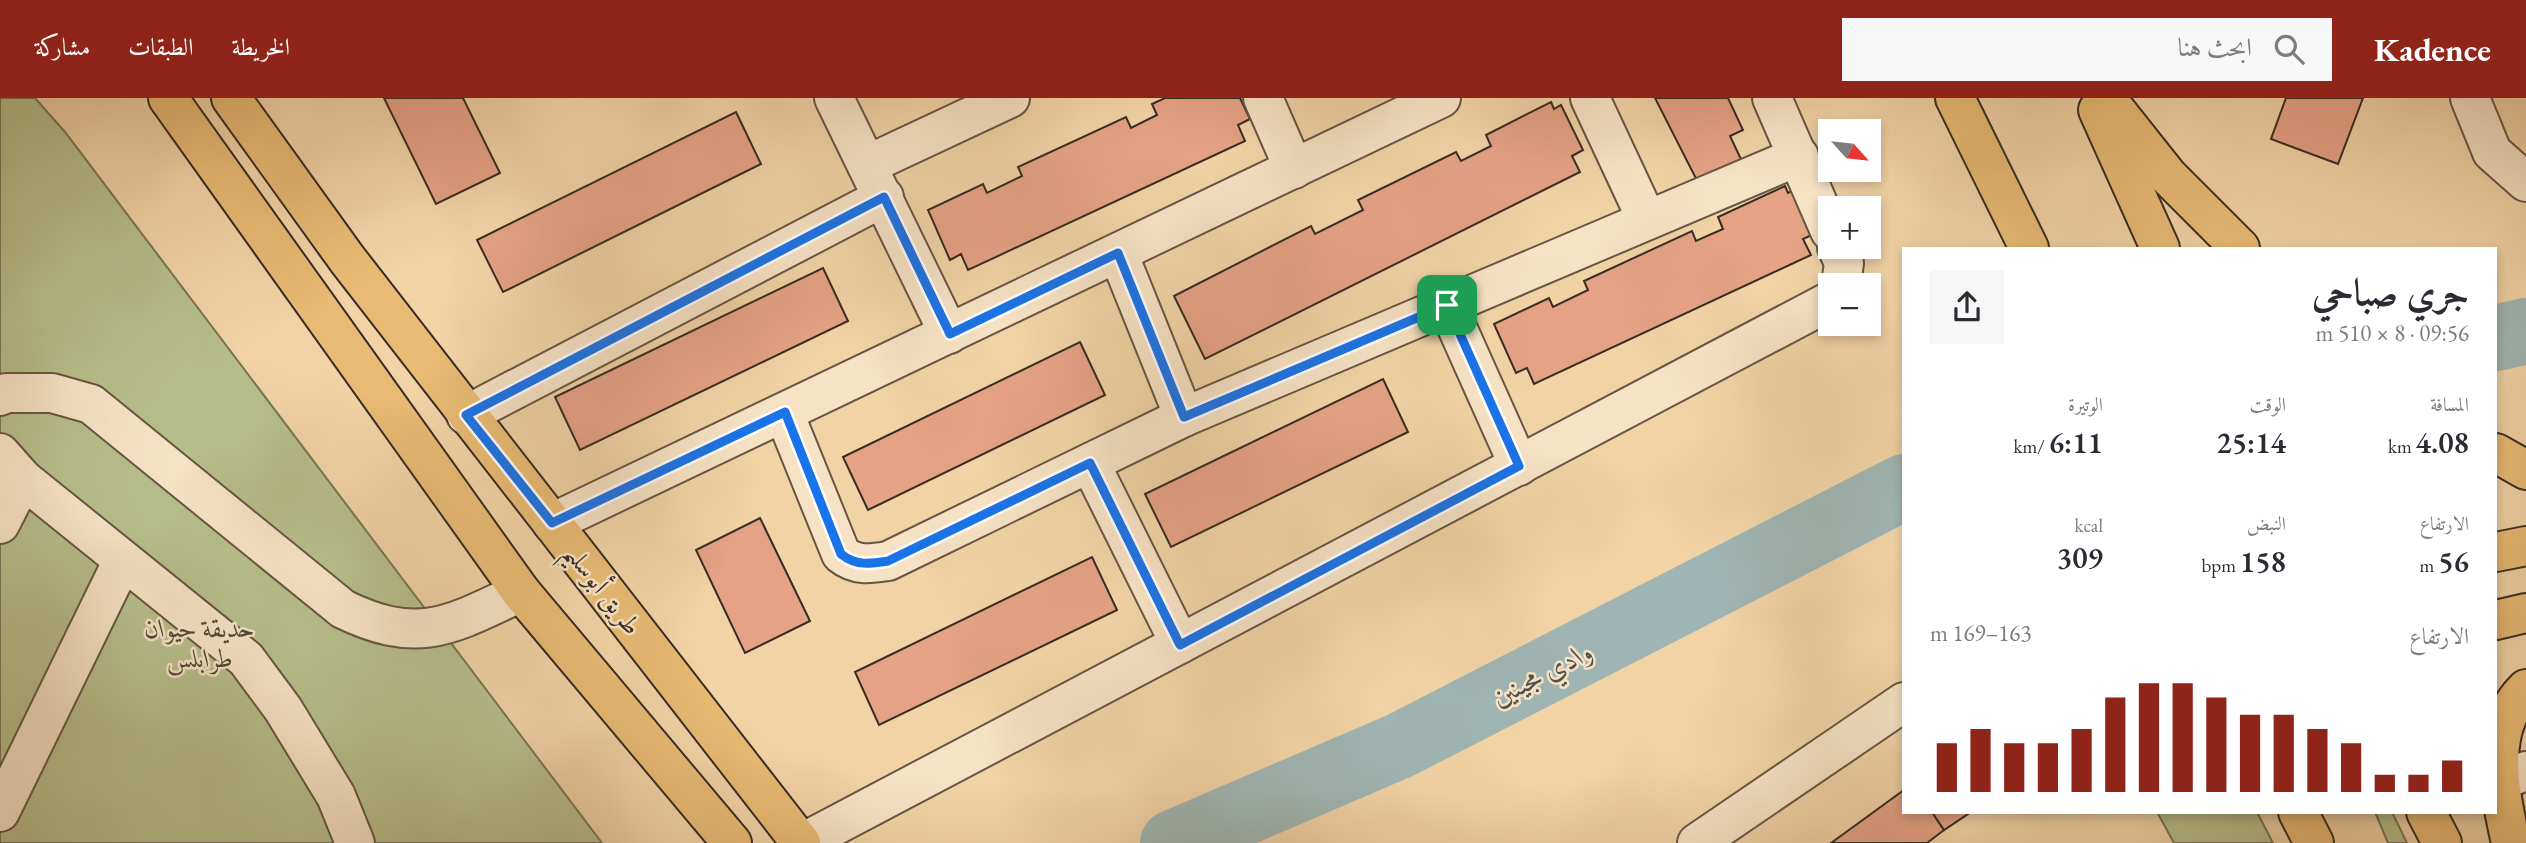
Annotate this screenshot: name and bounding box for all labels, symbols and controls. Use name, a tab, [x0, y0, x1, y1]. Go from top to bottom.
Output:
search box	[1842, 18, 2332, 81]
text: Kadence	[2374, 28, 2491, 71]
text: ابحث هنا	[2177, 30, 2252, 64]
icon: search	[2270, 30, 2308, 68]
text: مشاركة	[35, 31, 90, 62]
text: الطبقات	[128, 31, 194, 62]
text: الخريطة	[232, 31, 290, 62]
north arrow	[1818, 119, 1881, 182]
map controls	[1818, 119, 1881, 336]
button: +	[1818, 196, 1881, 259]
text: جري صباحي	[2312, 267, 2469, 316]
button: share	[1930, 270, 2004, 344]
button: −	[1818, 273, 1881, 336]
pin	[1417, 275, 1477, 335]
icon: arrive	[1428, 286, 1466, 324]
text: 09:56 · 8 × 510 m	[2316, 318, 2469, 348]
text: الوتيرة	[2068, 392, 2103, 417]
text: الوقت	[2250, 392, 2286, 417]
text: المسافة	[2430, 392, 2469, 417]
text: 6:11	[2049, 423, 2103, 462]
text: 25:14	[2216, 423, 2286, 462]
text: 4.08	[2416, 423, 2469, 462]
text: /km	[2014, 434, 2049, 459]
text: km	[2388, 434, 2416, 459]
text: النبض	[2247, 511, 2286, 536]
text: الارتفاع	[2420, 511, 2469, 536]
text: kcal	[2074, 513, 2103, 538]
street label: طريق أبوسليم	[550, 536, 649, 647]
text: 309	[2057, 538, 2103, 577]
text: 158	[2240, 542, 2286, 581]
text: 56	[2438, 542, 2469, 581]
text: bpm	[2202, 553, 2240, 578]
text: m	[2420, 553, 2438, 578]
park label: حديقة حيوان طرابلس	[145, 611, 255, 676]
text: 163–169 m	[1930, 618, 2031, 648]
text: الارتفاع	[2409, 621, 2469, 651]
water label: وادي مجينين	[1485, 632, 1601, 718]

